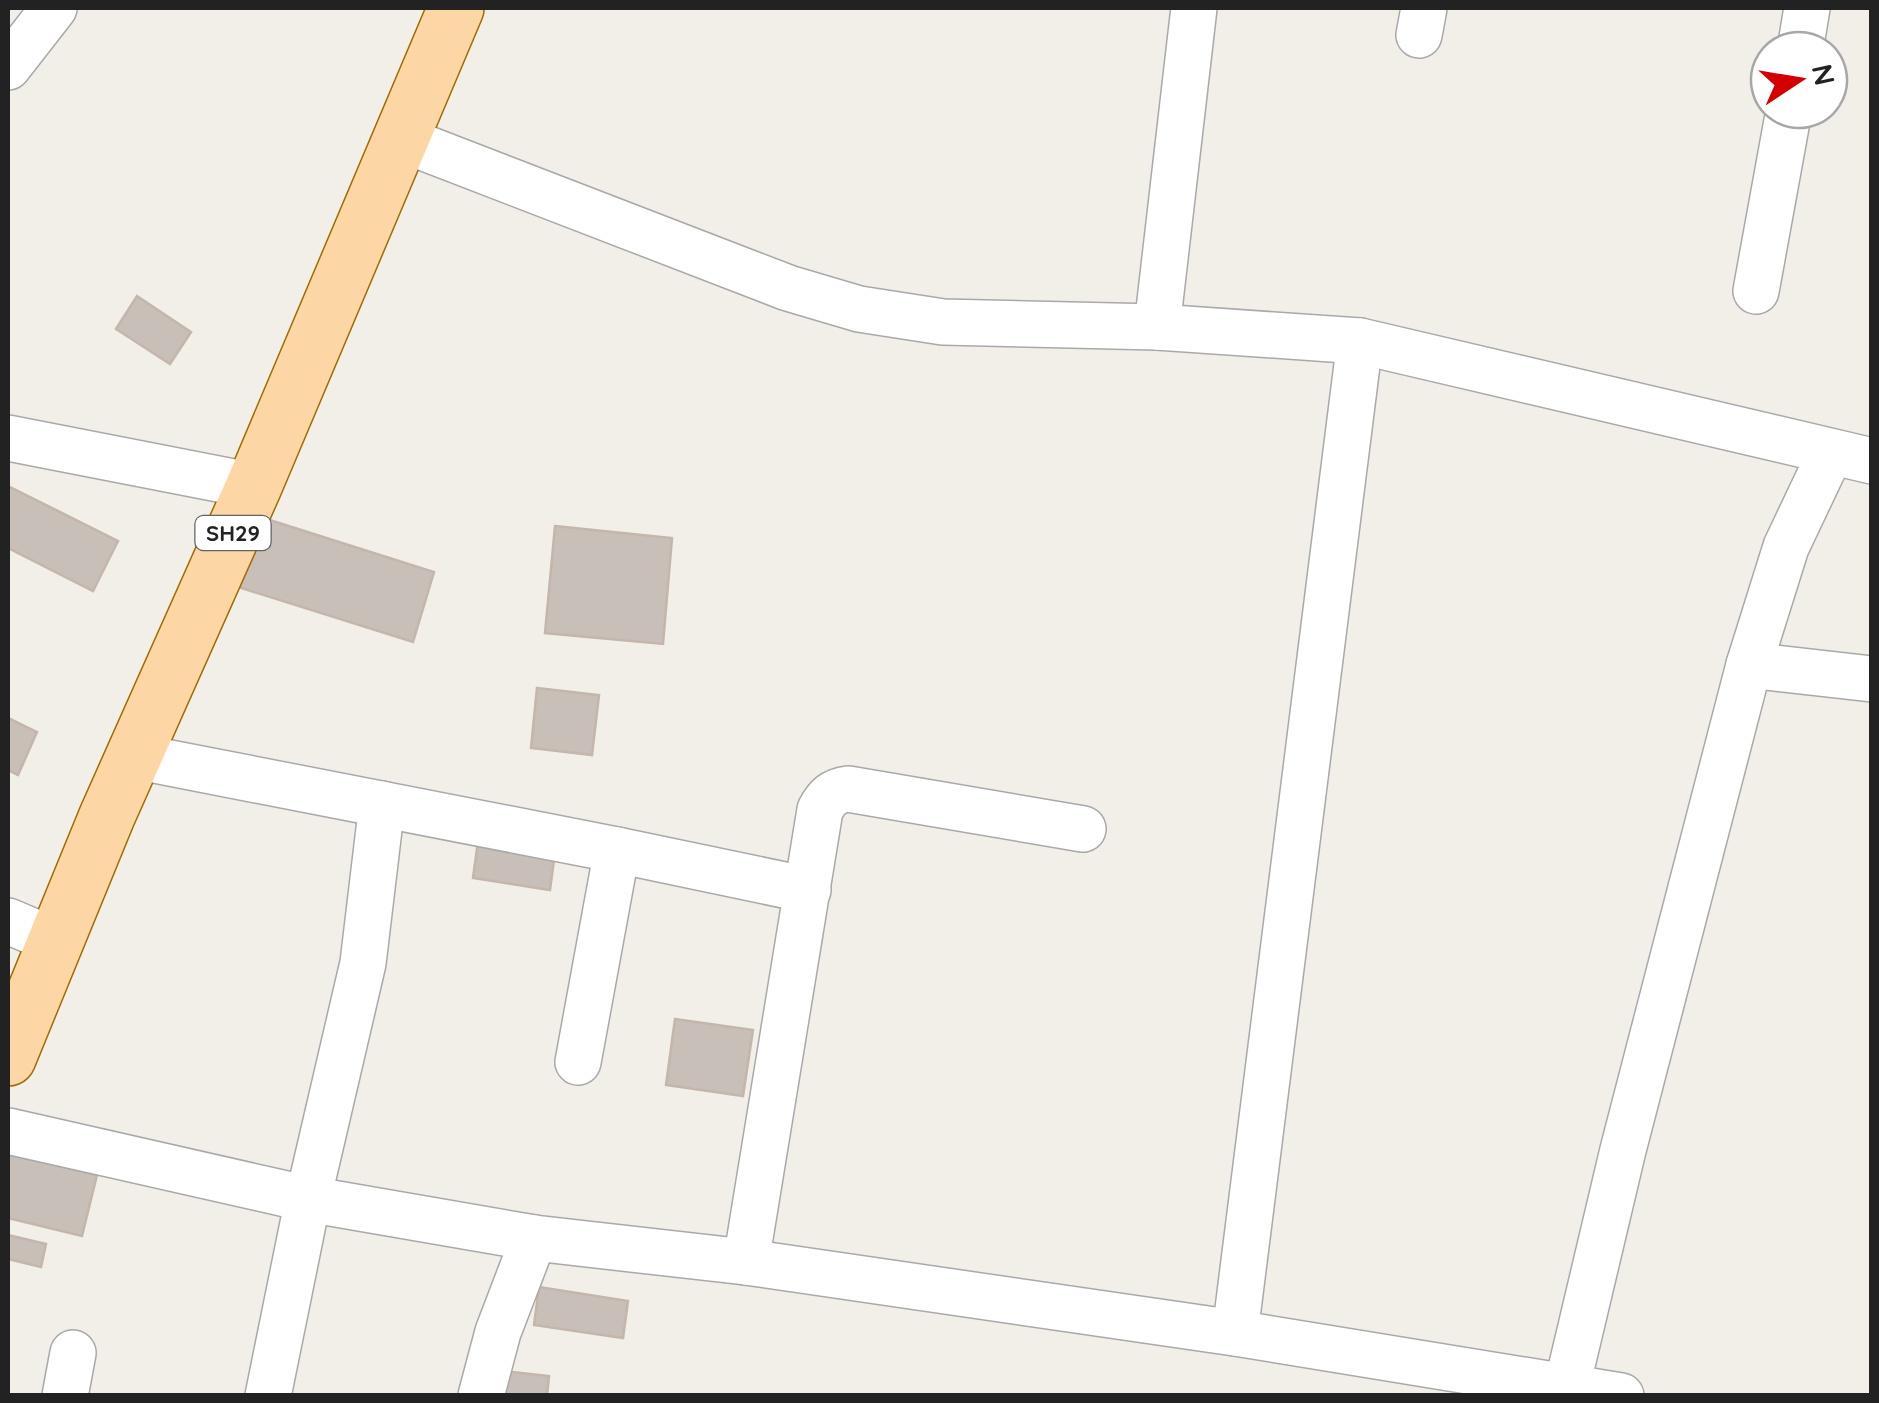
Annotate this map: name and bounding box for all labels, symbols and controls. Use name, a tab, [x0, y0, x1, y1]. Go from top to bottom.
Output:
north arrow	[1749, 30, 1849, 130]
text: N	[1805, 61, 1843, 88]
road number: SH29	[196, 516, 270, 550]

